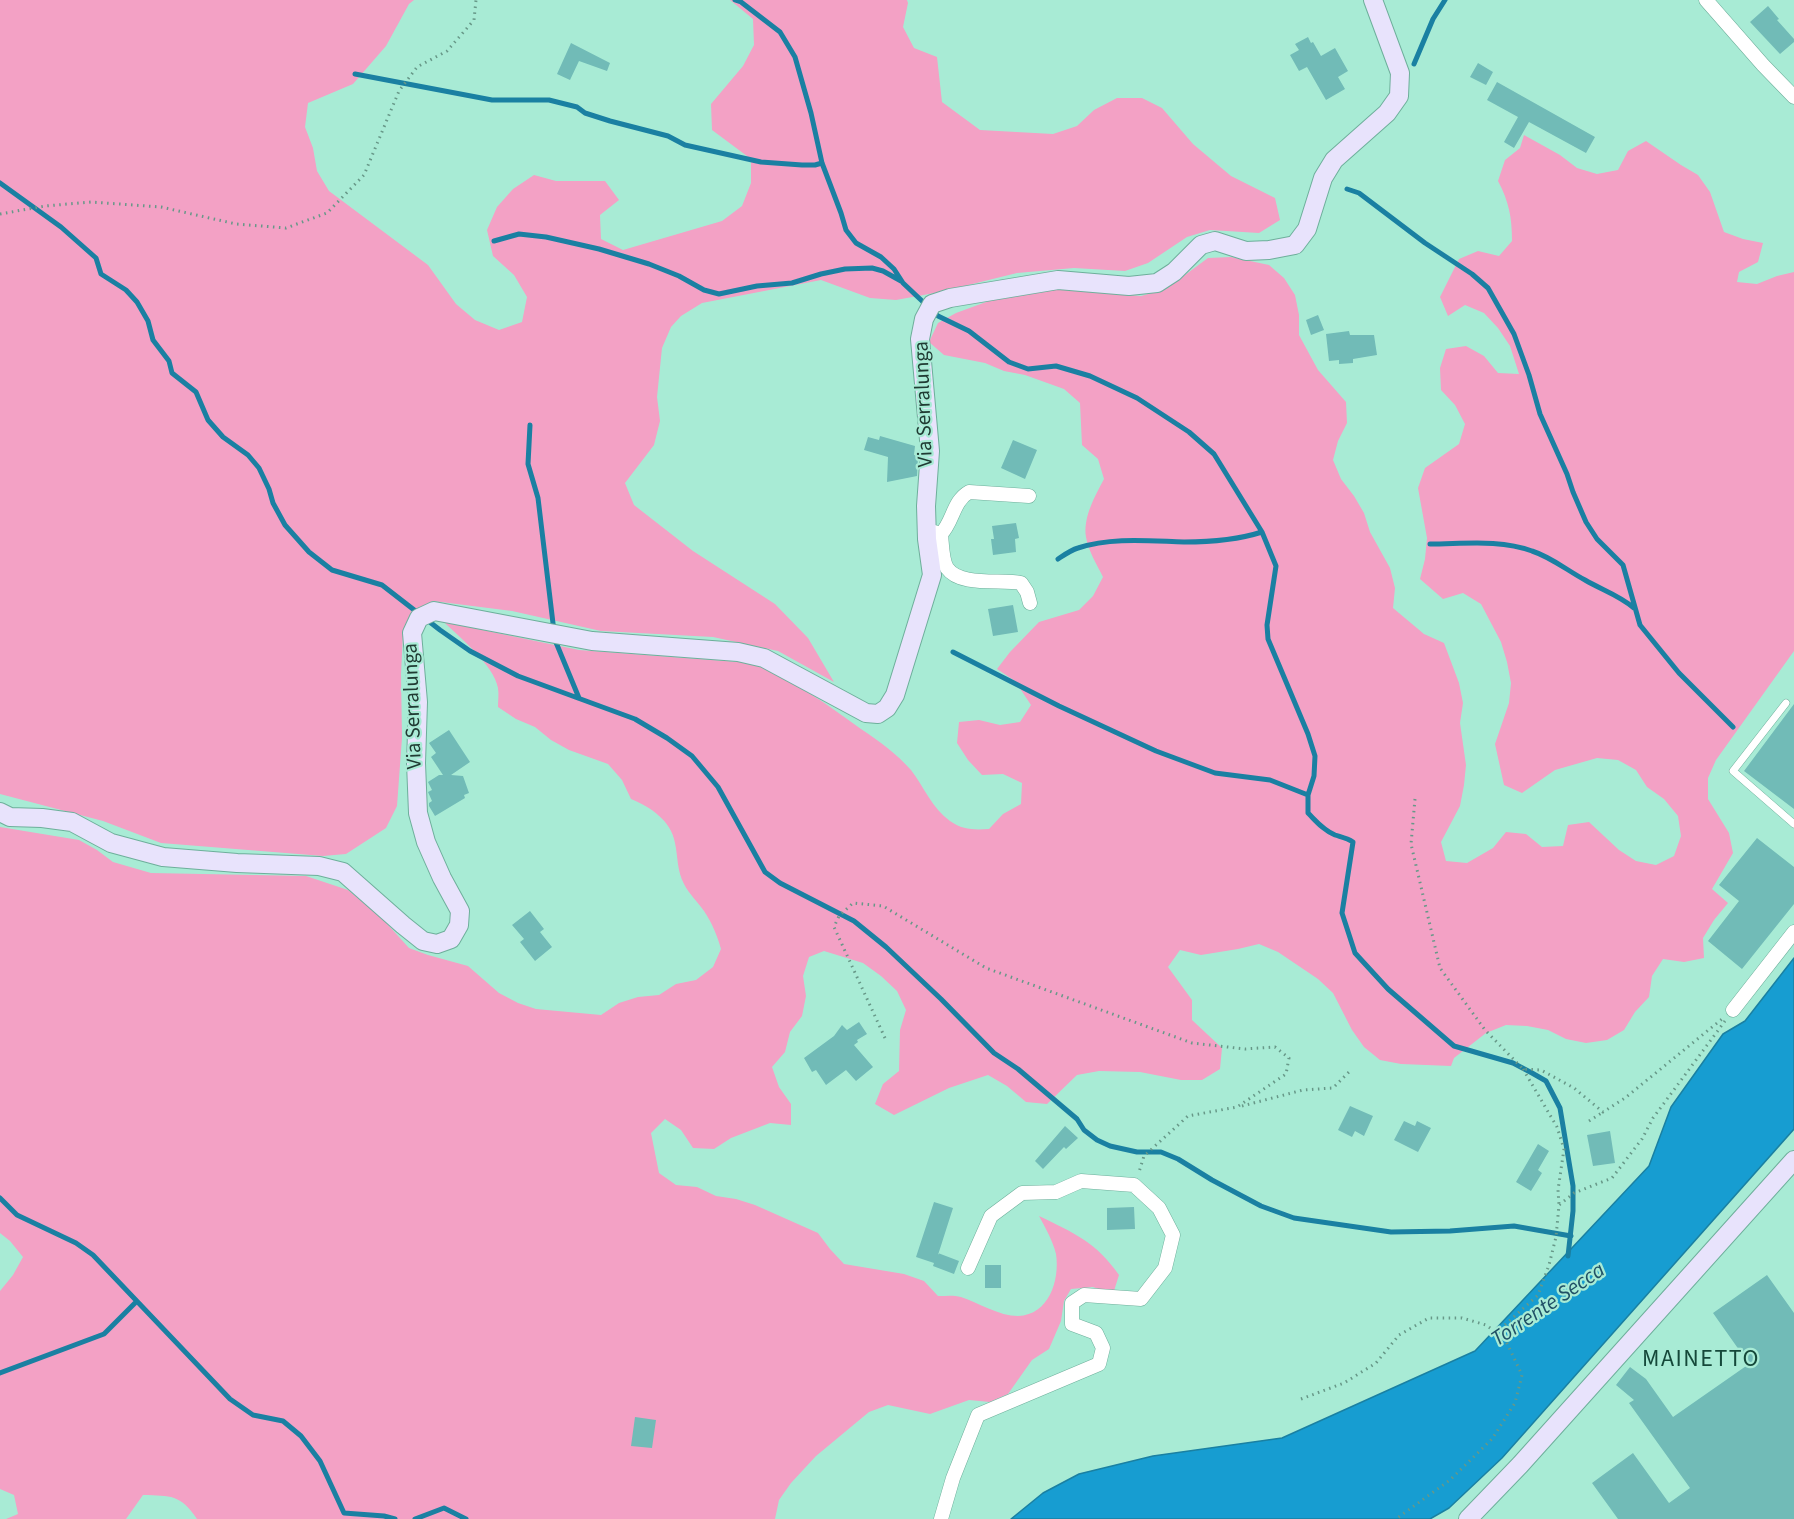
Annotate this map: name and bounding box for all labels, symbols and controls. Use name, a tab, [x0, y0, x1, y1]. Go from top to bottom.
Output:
street label: Via Serralunga	[910, 341, 940, 467]
street label: Via Serralunga	[399, 643, 429, 769]
water label: Torrente Secca	[1487, 1258, 1611, 1354]
district label: MAINETTO	[1642, 1347, 1760, 1375]

